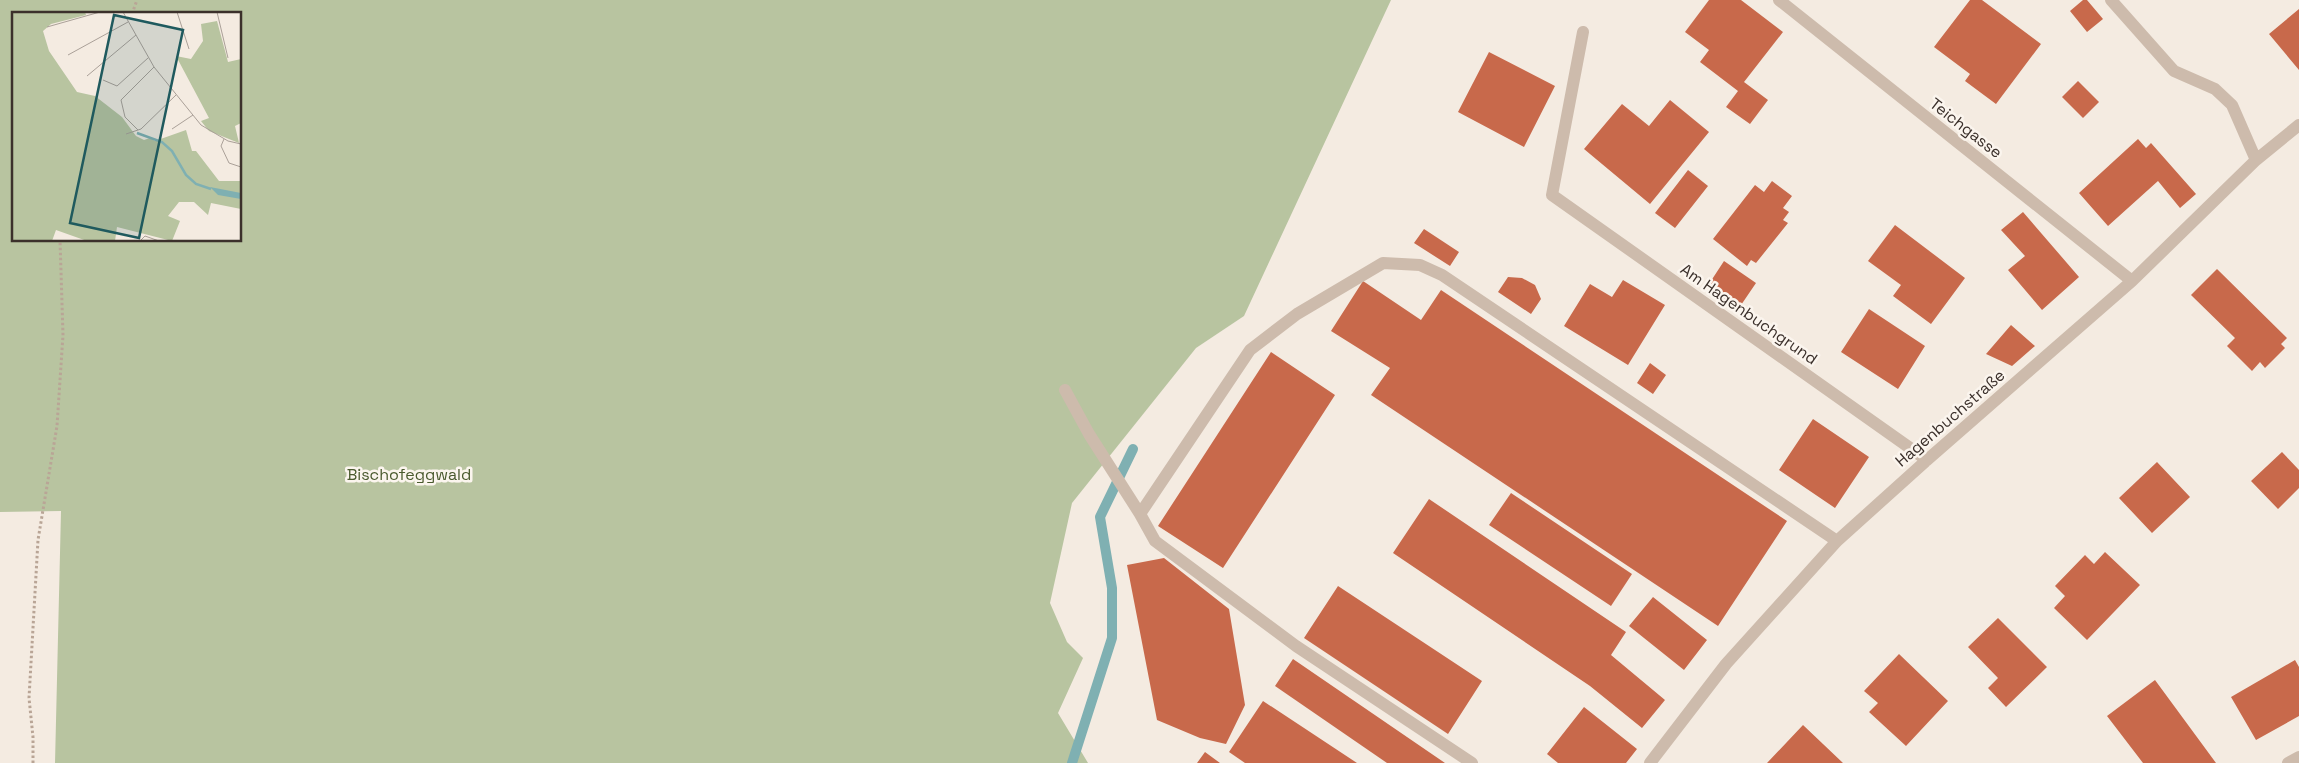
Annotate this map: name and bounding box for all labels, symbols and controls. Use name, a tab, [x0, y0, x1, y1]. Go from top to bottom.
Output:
inset map	[12, 12, 241, 241]
street label: Teichgasse	[1926, 93, 2006, 163]
street label: Am Hagenbuchgrund	[1676, 259, 1822, 369]
street label: Hagenbuchstraße	[1891, 365, 2009, 471]
park label: Bischofeggwald	[347, 464, 471, 485]

